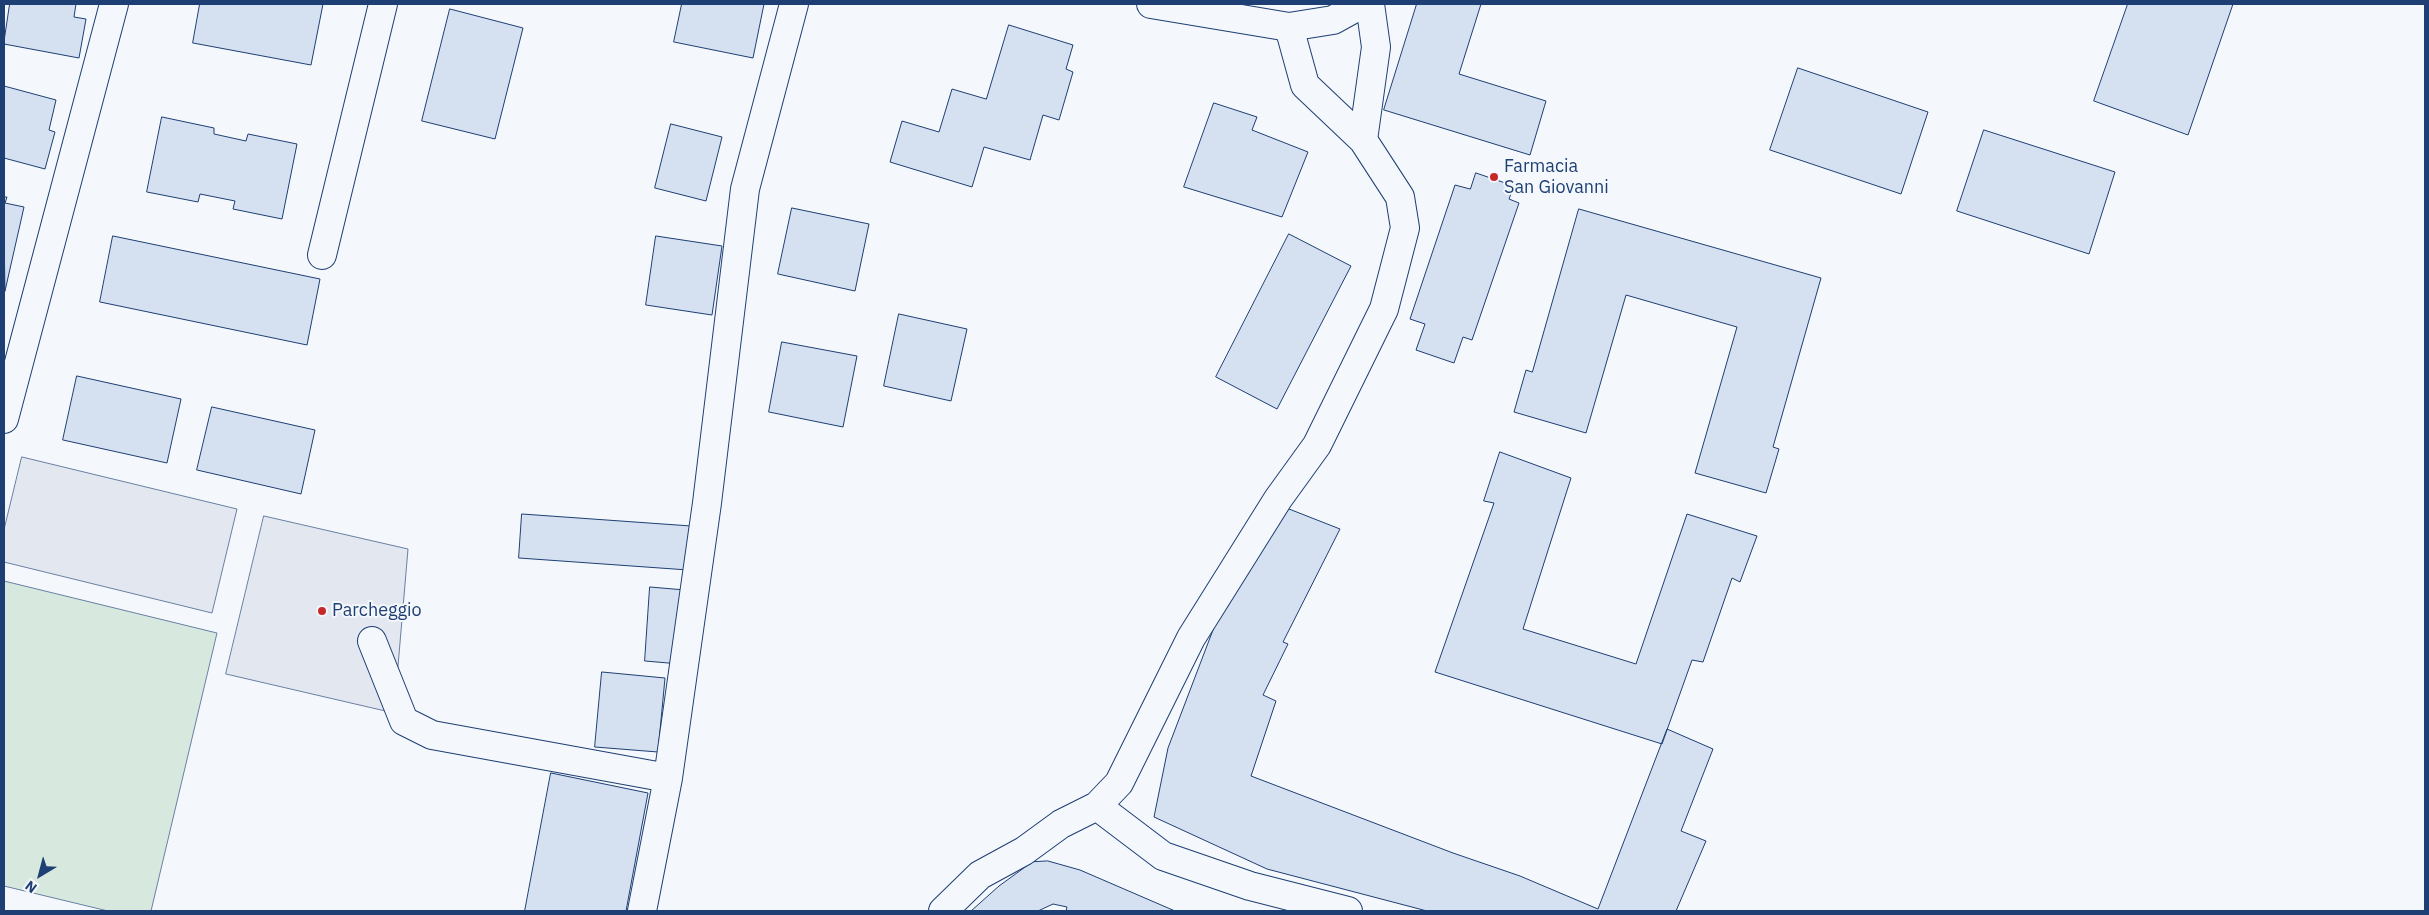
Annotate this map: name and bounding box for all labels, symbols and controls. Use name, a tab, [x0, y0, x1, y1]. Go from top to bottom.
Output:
place label: Farmacia San Giovanni	[1504, 156, 1609, 198]
marker: Farmacia San Giovanni	[1488, 171, 1500, 183]
place label: Parcheggio	[332, 600, 422, 622]
marker: Parcheggio	[316, 605, 328, 617]
north arrow	[15, 850, 65, 900]
text: N	[22, 877, 40, 897]

